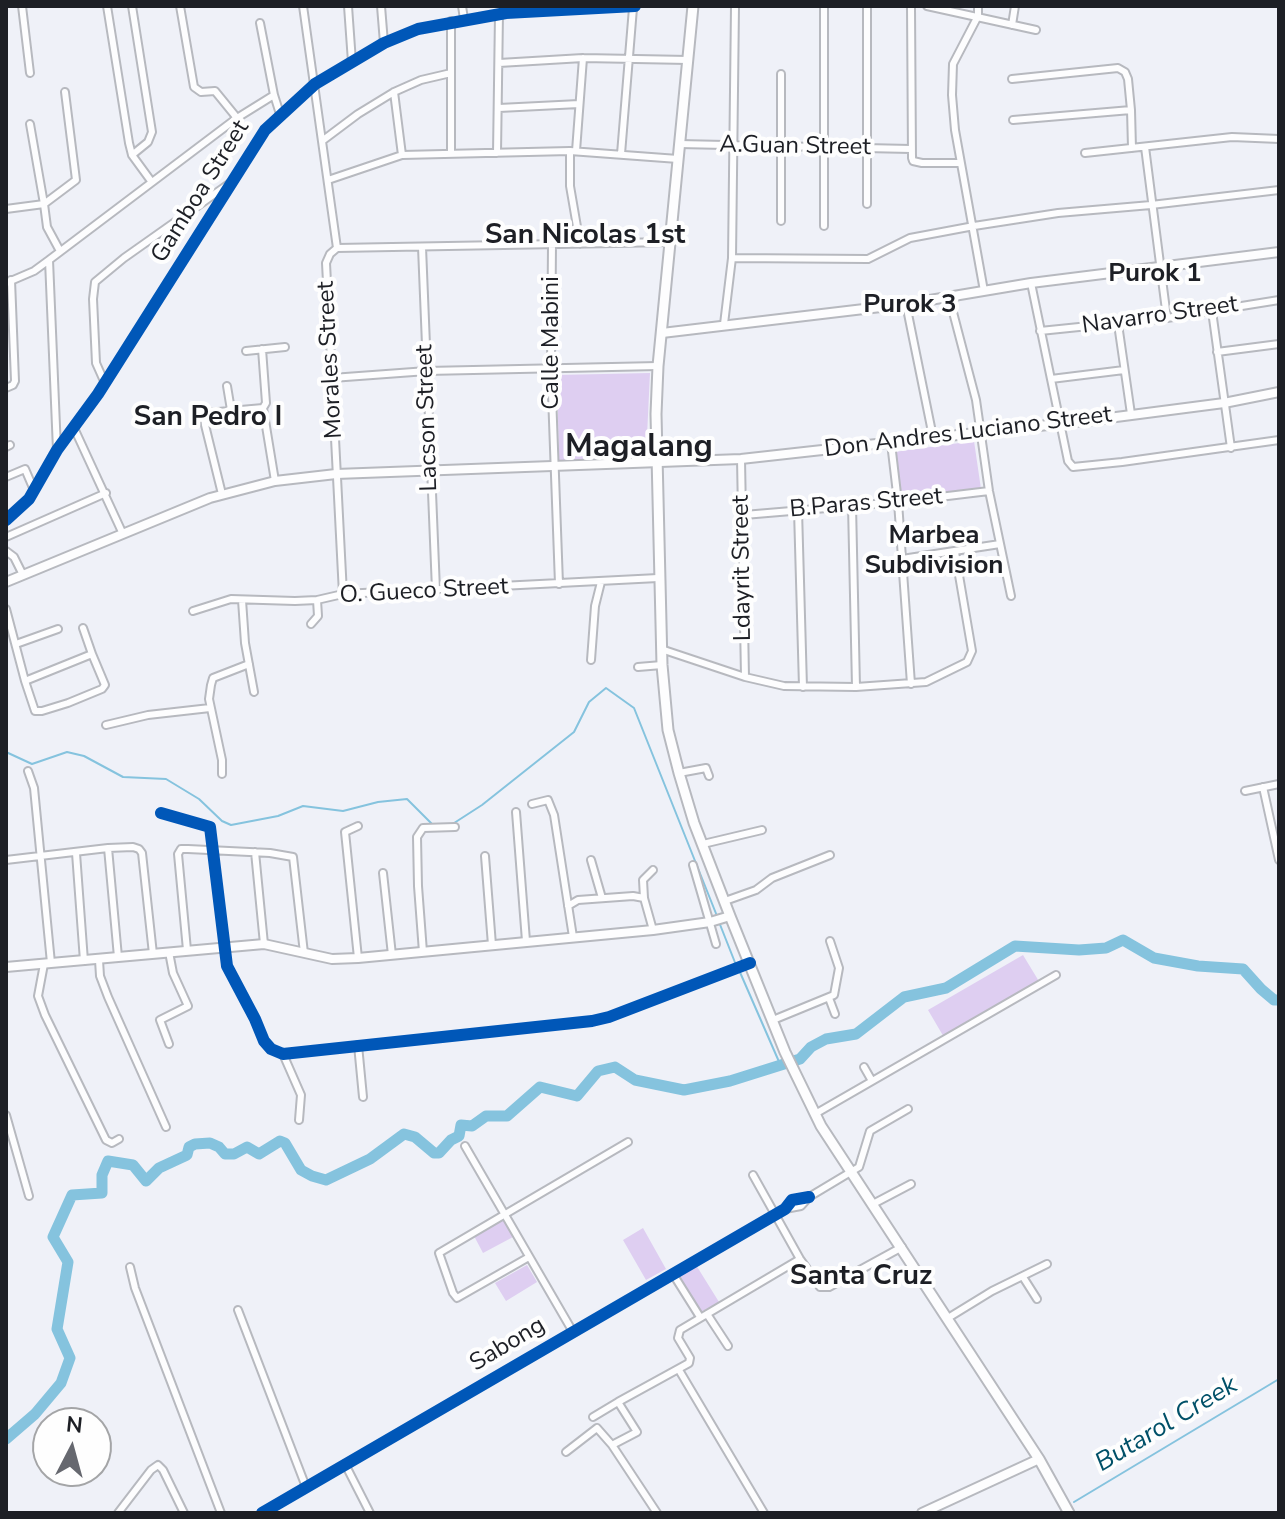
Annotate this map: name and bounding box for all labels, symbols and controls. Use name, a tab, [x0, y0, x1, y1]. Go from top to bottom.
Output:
street label: Gamboa Street	[146, 116, 256, 268]
street label: A.Guan Street	[719, 131, 871, 163]
district label: San Nicolas 1st	[485, 219, 685, 253]
district label: Purok 1	[1108, 259, 1202, 291]
street label: Calle Mabini	[538, 276, 566, 410]
street label: Morales Street	[312, 280, 350, 440]
district label: Purok 3	[863, 290, 957, 322]
street label: Navarro Street	[1080, 291, 1240, 341]
street label: Lacson Street	[411, 344, 445, 492]
district label: San Pedro I	[134, 401, 282, 435]
street label: Don Andres Luciano Street	[823, 401, 1113, 465]
district label: Magalang	[565, 429, 713, 467]
street label: B.Paras Street	[788, 483, 944, 525]
street label: Ldayrit Street	[727, 495, 759, 641]
district label: Marbea Subdivision	[864, 521, 1004, 582]
street label: O. Gueco Street	[339, 573, 509, 611]
district label: Santa Cruz	[790, 1260, 932, 1294]
street label: Sabong	[465, 1311, 551, 1379]
water label: Butarol Creek	[1090, 1370, 1244, 1480]
north arrow	[32, 1407, 112, 1487]
text: N	[65, 1409, 84, 1441]

